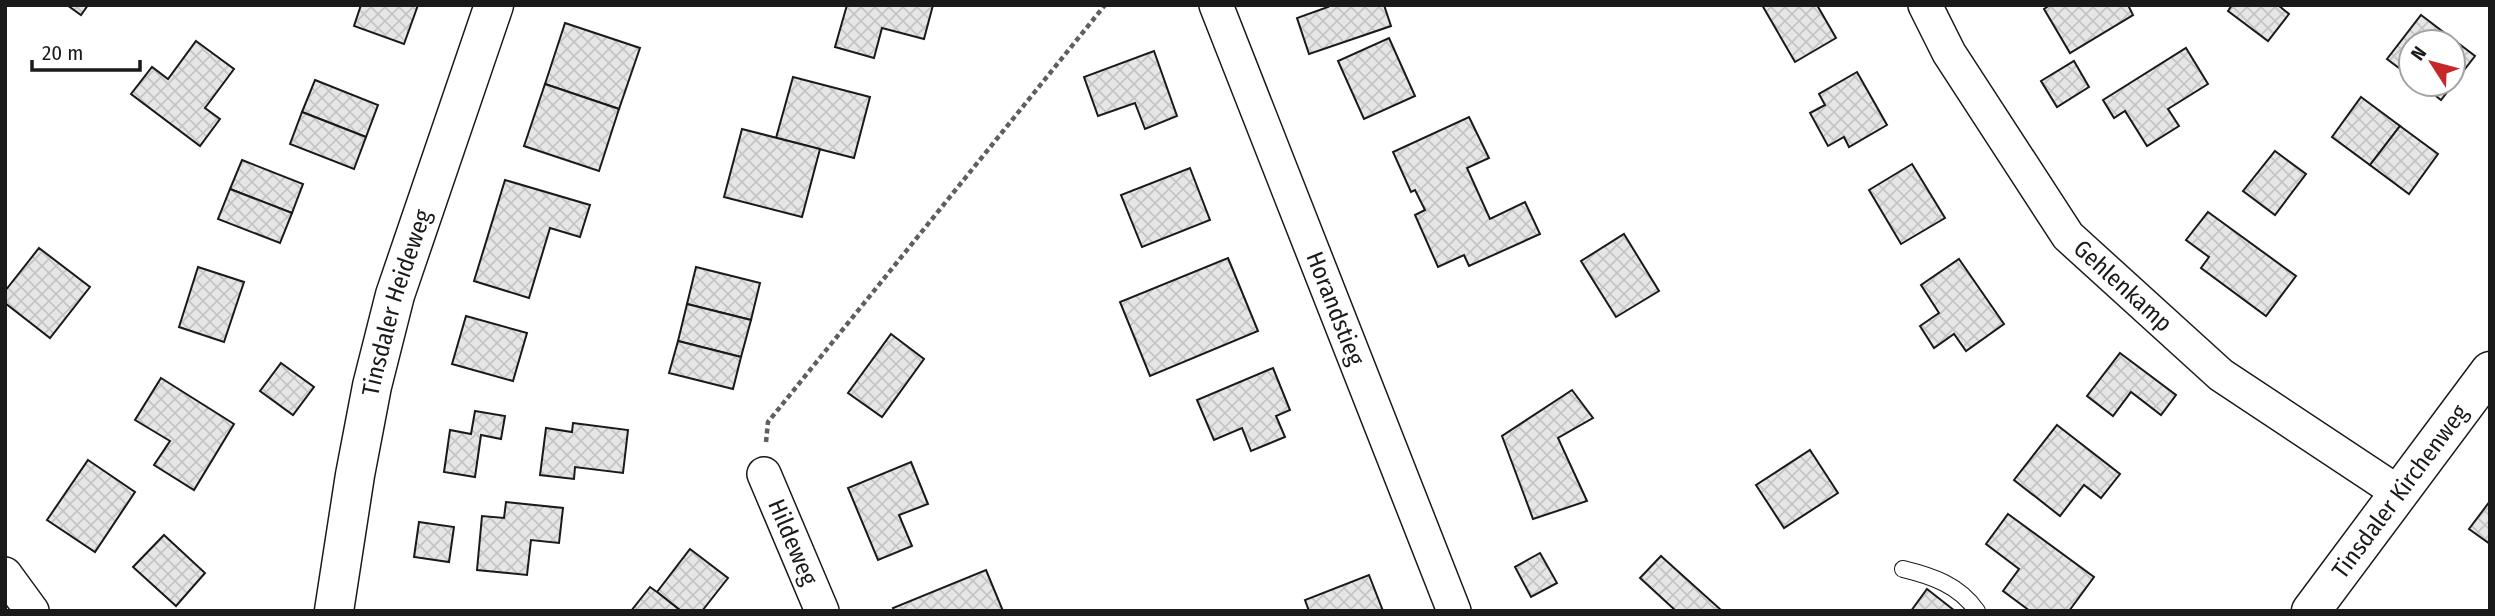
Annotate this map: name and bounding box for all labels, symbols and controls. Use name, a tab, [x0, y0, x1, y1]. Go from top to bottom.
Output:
scale bar	[32, 28, 140, 72]
north arrow	[2397, 28, 2467, 98]
text: 20 m	[42, 40, 83, 66]
text: N	[2406, 42, 2431, 65]
street label: Tinsdaler Heideweg	[356, 205, 437, 398]
street label: Gehlenkamp	[2068, 234, 2178, 337]
street label: Horandstieg	[1300, 248, 1370, 370]
street label: Tinsdaler Kirchenweg	[2326, 399, 2474, 584]
street label: Hildeweg	[762, 495, 824, 590]

